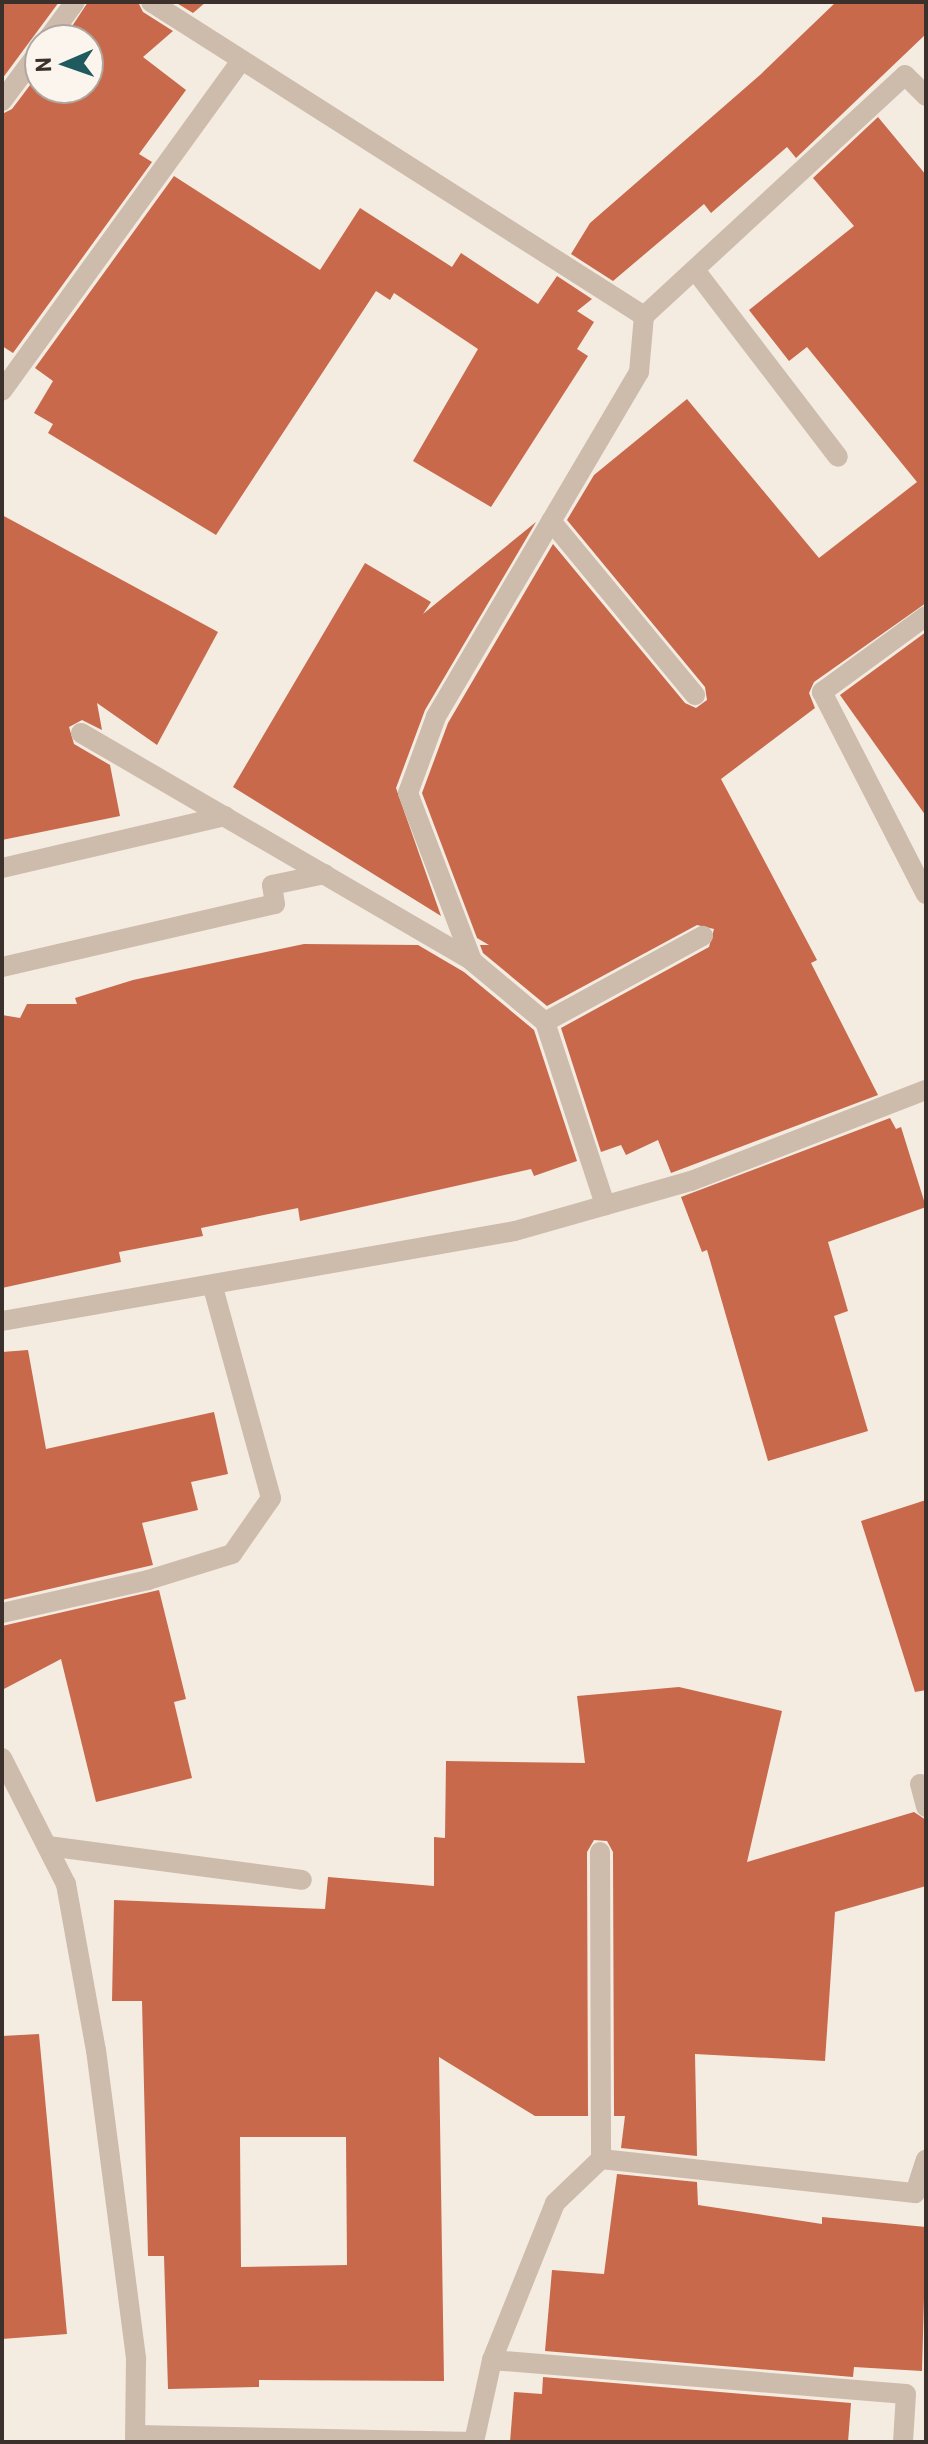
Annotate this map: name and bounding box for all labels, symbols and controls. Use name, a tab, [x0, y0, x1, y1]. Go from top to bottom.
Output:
north arrow	[24, 24, 104, 104]
text: N	[29, 57, 55, 73]

